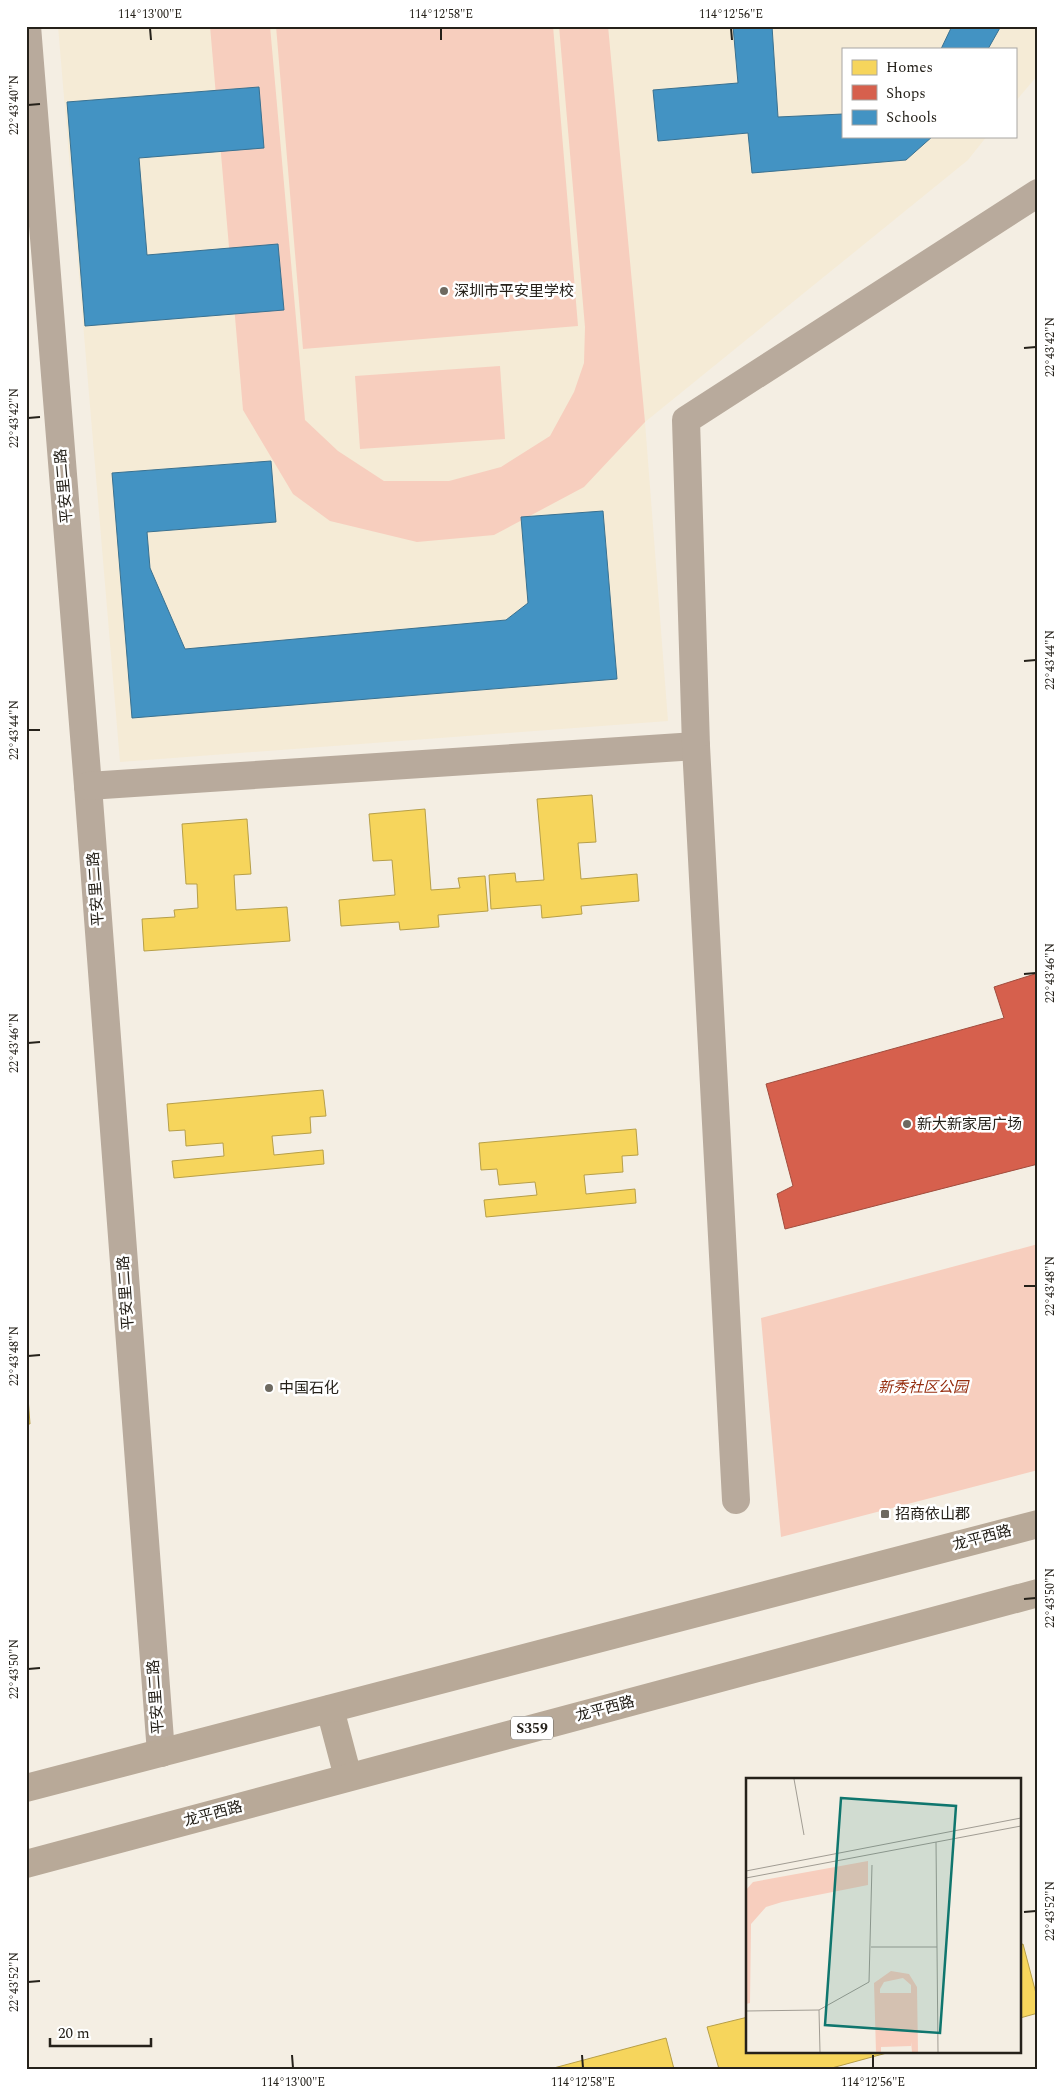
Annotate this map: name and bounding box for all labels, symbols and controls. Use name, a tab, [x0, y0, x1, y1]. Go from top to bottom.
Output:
text: 114°13'00"E	[118, 5, 182, 24]
text: 114°12'58"E	[409, 5, 473, 24]
text: 114°12'56"E	[699, 5, 763, 24]
legend	[842, 48, 1016, 138]
text: Homes	[886, 56, 933, 79]
text: 22°43'40"N	[5, 75, 24, 135]
text: Shops	[886, 82, 926, 105]
text: Schools	[886, 106, 937, 129]
place label: 深圳市平安里学校	[454, 280, 574, 303]
marker: 深圳市平安里学校	[438, 285, 450, 297]
text: 22°43'42"N	[1041, 317, 1060, 377]
text: 22°43'42"N	[5, 388, 24, 448]
street label: 平安里二路	[49, 448, 79, 524]
text: 22°43'44"N	[1041, 630, 1060, 690]
text: 22°43'44"N	[5, 700, 24, 760]
street label: 平安里二路	[82, 851, 110, 927]
text: 22°43'46"N	[1041, 943, 1060, 1003]
text: 22°43'46"N	[5, 1013, 24, 1073]
place label: 新大新家居广场	[917, 1113, 1022, 1136]
marker: 新大新家居广场	[901, 1118, 913, 1130]
street label: 平安里二路	[112, 1255, 140, 1331]
text: 22°43'48"N	[1041, 1256, 1060, 1316]
text: 22°43'48"N	[5, 1326, 24, 1386]
park label: 新秀社区公园	[878, 1376, 970, 1399]
place label: 中国石化	[279, 1377, 339, 1400]
marker: 中国石化	[263, 1382, 275, 1394]
place label: 招商依山郡	[895, 1503, 970, 1526]
marker: 招商依山郡	[879, 1508, 891, 1520]
street label: 龙平西路	[950, 1519, 1014, 1557]
text: 22°43'50"N	[1041, 1568, 1060, 1628]
text: 22°43'50"N	[5, 1639, 24, 1699]
street label: 平安里二路	[142, 1659, 170, 1735]
street label: 龙平西路	[573, 1690, 637, 1728]
road number: S359	[511, 1716, 553, 1740]
inset map	[746, 1778, 1022, 2052]
street label: 龙平西路	[181, 1795, 245, 1833]
text: 22°43'52"N	[1041, 1881, 1060, 1941]
text: 22°43'52"N	[5, 1952, 24, 2012]
scale bar	[50, 2015, 151, 2047]
text: 20 m	[58, 2022, 90, 2045]
text: 114°13'00"E	[261, 2073, 325, 2092]
text: 114°12'58"E	[551, 2073, 615, 2092]
text: 114°12'56"E	[841, 2073, 905, 2092]

